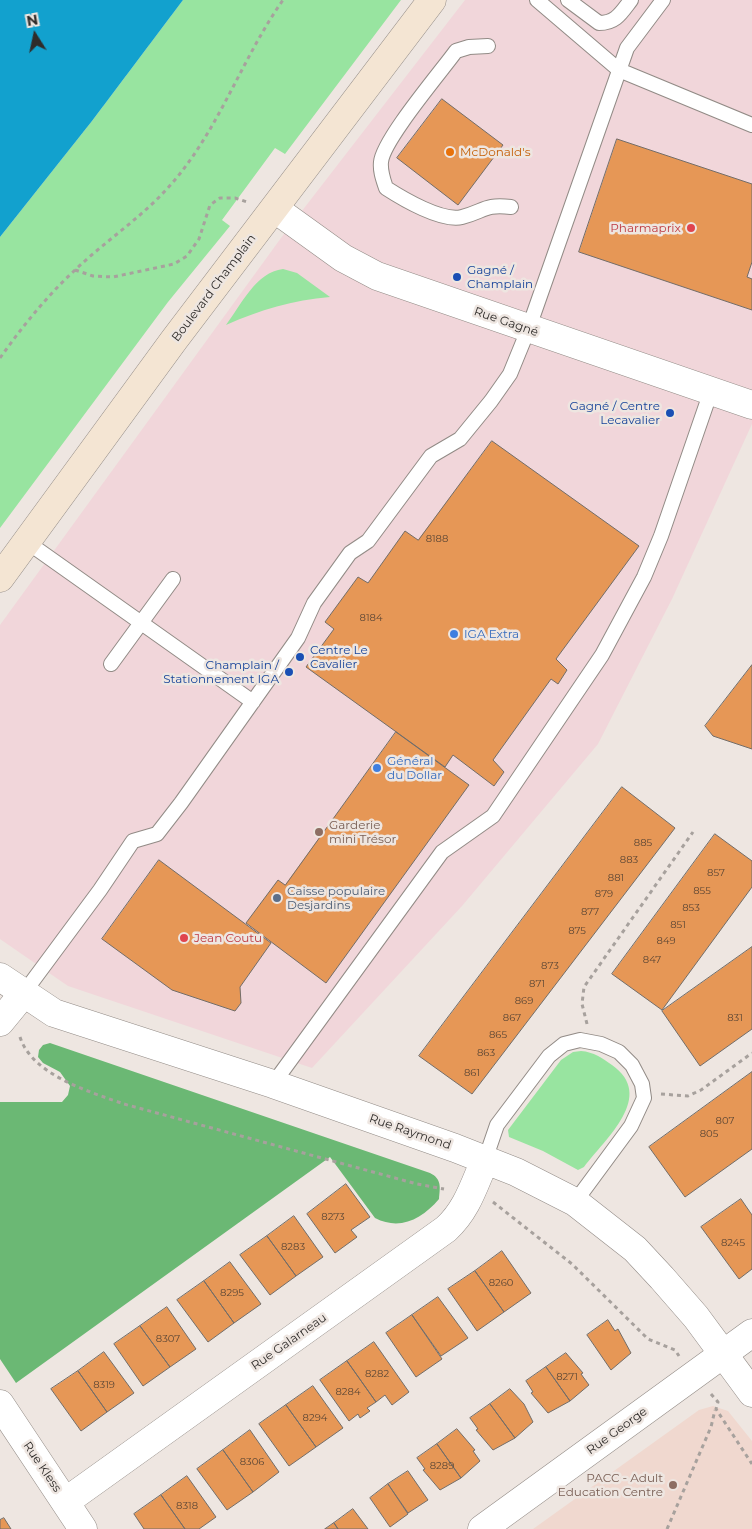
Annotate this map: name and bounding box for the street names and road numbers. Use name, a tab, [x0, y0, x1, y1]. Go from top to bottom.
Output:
street label: Boulevard Champlain	[169, 232, 259, 344]
street label: Rue Gagné	[472, 304, 540, 340]
street label: Rue Raymond	[367, 1111, 453, 1153]
street label: Rue Galarneau	[248, 1311, 330, 1373]
street label: Rue George	[584, 1404, 650, 1458]
street label: Rue Kless	[20, 1439, 64, 1495]

